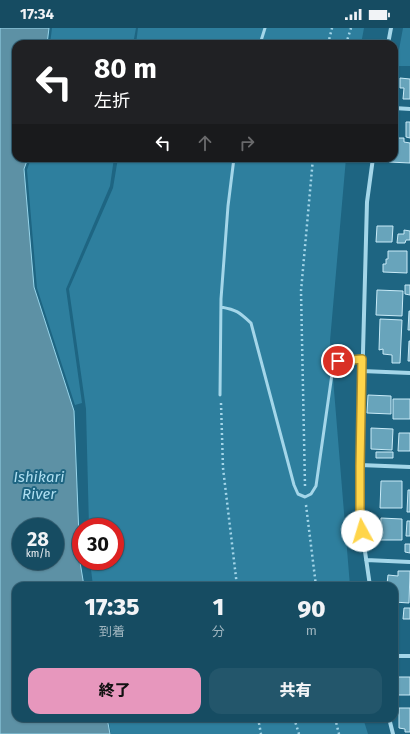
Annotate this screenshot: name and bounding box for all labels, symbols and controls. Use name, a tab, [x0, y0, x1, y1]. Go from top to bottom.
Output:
text: 17:34	[20, 5, 54, 23]
text: 80 m	[94, 52, 157, 85]
icon: left	[28, 56, 80, 108]
text: 左折	[94, 90, 130, 112]
icon: left	[152, 132, 174, 154]
icon: ahead	[194, 132, 216, 154]
icon: right	[236, 132, 258, 154]
pin	[321, 344, 355, 378]
icon: arrive	[327, 350, 349, 372]
water label: Ishikari River	[14, 468, 64, 503]
position arrow	[341, 510, 383, 552]
speed limit sign: 30	[72, 518, 124, 570]
text: 28	[27, 527, 49, 551]
text: km/h	[26, 548, 50, 560]
text: 17:35	[85, 593, 139, 621]
text: 1	[213, 593, 224, 621]
text: 90	[297, 595, 325, 623]
text: m	[306, 623, 317, 638]
text: 到着	[99, 624, 125, 639]
text: 分	[212, 624, 225, 639]
button: 終了	[28, 668, 201, 714]
button: 共有	[209, 668, 382, 714]

